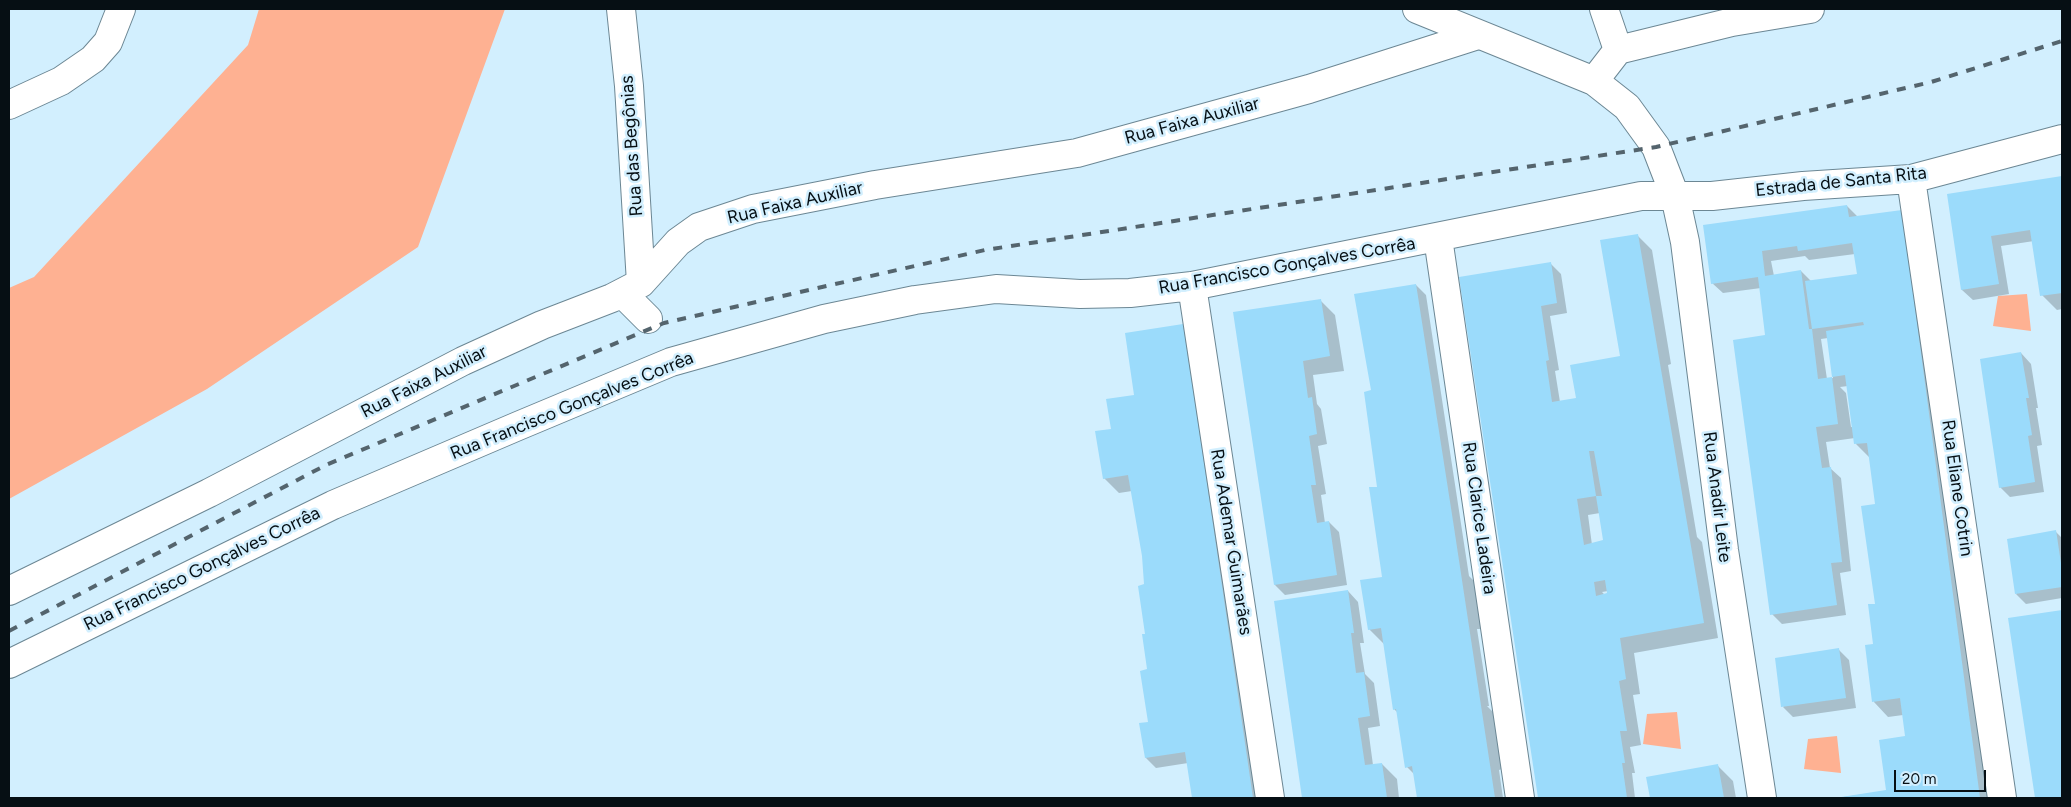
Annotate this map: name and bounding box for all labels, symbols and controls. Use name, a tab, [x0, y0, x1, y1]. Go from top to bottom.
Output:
street label: Rua das Begônias	[616, 75, 648, 217]
street label: Rua Faixa Auxiliar	[1122, 93, 1262, 149]
street label: Estrada de Santa Rita	[1754, 162, 1928, 202]
street label: Rua Faixa Auxiliar	[725, 177, 865, 229]
street label: Rua Francisco Gonçalves Corrêa	[1157, 233, 1417, 299]
street label: Rua Faixa Auxiliar	[357, 341, 491, 423]
street label: Rua Francisco Gonçalves Corrêa	[447, 347, 697, 465]
street label: Rua Eliane Cotrin	[1937, 418, 1977, 558]
street label: Rua Anadir Leite	[1698, 430, 1736, 564]
street label: Rua Clarice Ladeira	[1458, 440, 1500, 596]
street label: Rua Ademar Guimarães	[1206, 447, 1256, 637]
street label: Rua Francisco Gonçalves Corrêa	[80, 502, 324, 636]
scale bar	[1896, 760, 1988, 792]
text: 20 m	[1902, 770, 1936, 788]

